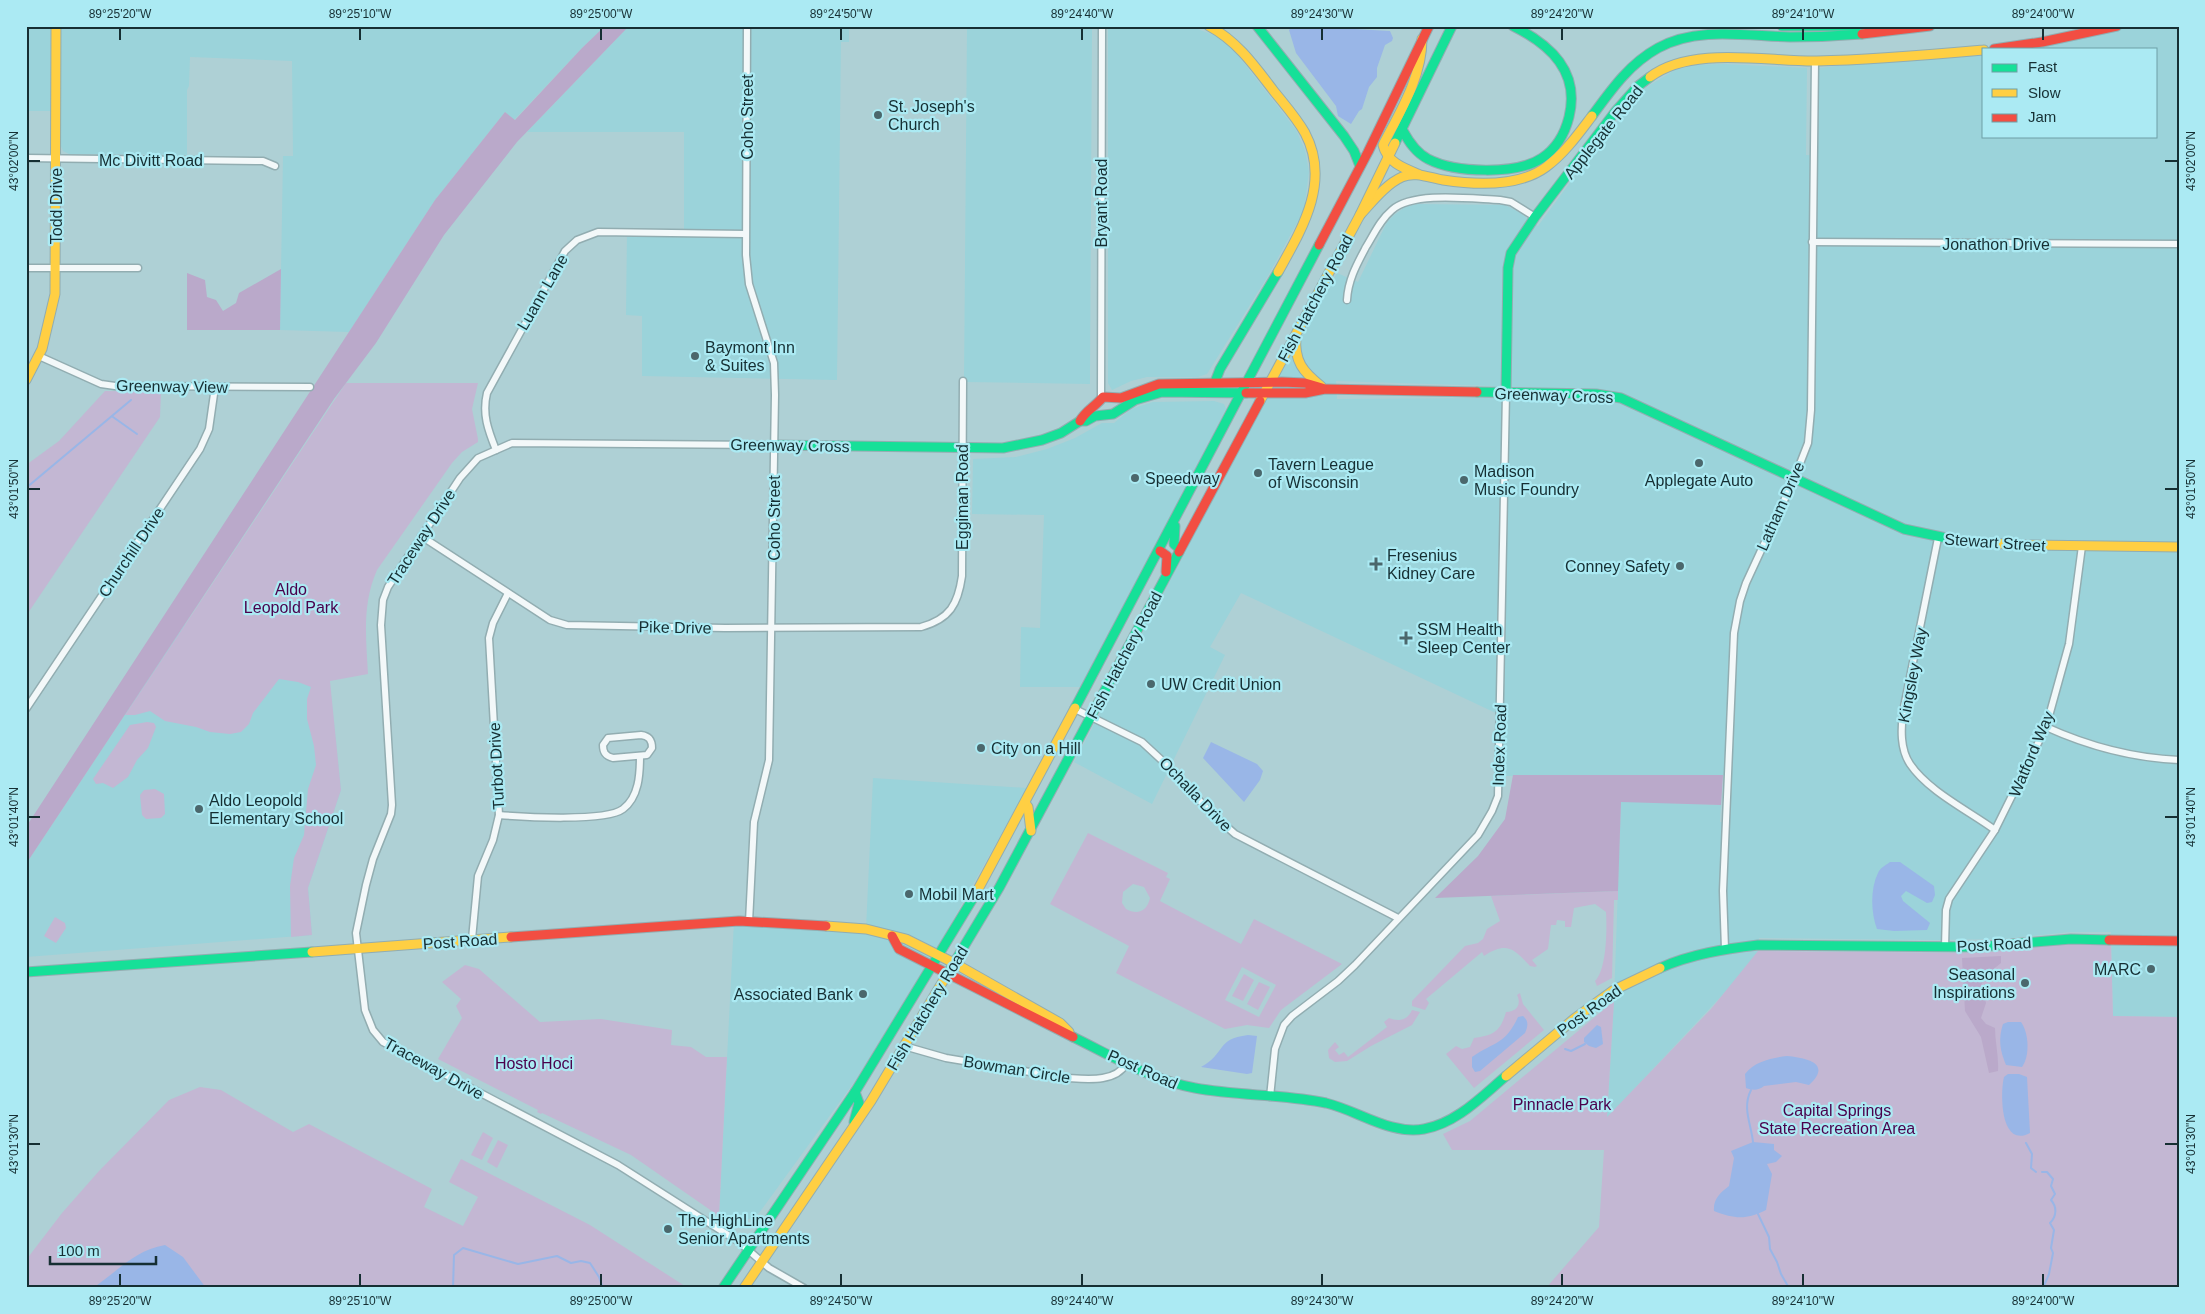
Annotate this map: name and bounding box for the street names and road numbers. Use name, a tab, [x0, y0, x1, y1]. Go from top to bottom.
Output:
street label: Coho Street	[739, 74, 756, 160]
street label: Applegate Road	[1561, 82, 1646, 182]
street label: Mc Divitt Road	[99, 152, 203, 169]
street label: Bryant Road	[1093, 159, 1110, 247]
street label: Todd Drive	[48, 168, 65, 244]
street label: Fish Hatchery Road	[1275, 232, 1356, 365]
street label: Jonathon Drive	[1942, 236, 2050, 253]
street label: Luann Lane	[514, 251, 571, 333]
street label: Greenway View	[116, 377, 228, 396]
street label: Greenway Cross	[1494, 385, 1614, 406]
street label: Greenway Cross	[730, 436, 850, 455]
street label: Eggiman Road	[954, 444, 971, 550]
street label: Latham Drive	[1753, 459, 1808, 553]
street label: Coho Street	[766, 475, 783, 561]
street label: Traceway Drive	[384, 486, 459, 588]
street label: Churchill Drive	[95, 504, 168, 600]
street label: Stewart Street	[1944, 530, 2047, 555]
street label: Fish Hatchery Road	[1084, 589, 1165, 722]
street label: Pike Drive	[638, 618, 712, 637]
street label: Kingsley Way	[1895, 626, 1930, 724]
street label: Index Road	[1490, 704, 1509, 786]
street label: Watford Way	[2006, 709, 2057, 800]
street label: Turbot Drive	[486, 722, 507, 810]
street label: Ochalla Drive	[1156, 754, 1235, 835]
street label: Post Road	[422, 930, 498, 953]
street label: Post Road	[1956, 934, 2032, 955]
street label: Fish Hatchery Road	[884, 943, 971, 1073]
street label: Post Road	[1554, 982, 1625, 1039]
street label: Traceway Drive	[381, 1034, 486, 1103]
street label: Post Road	[1105, 1046, 1180, 1092]
street label: Bowman Circle	[962, 1053, 1071, 1086]

